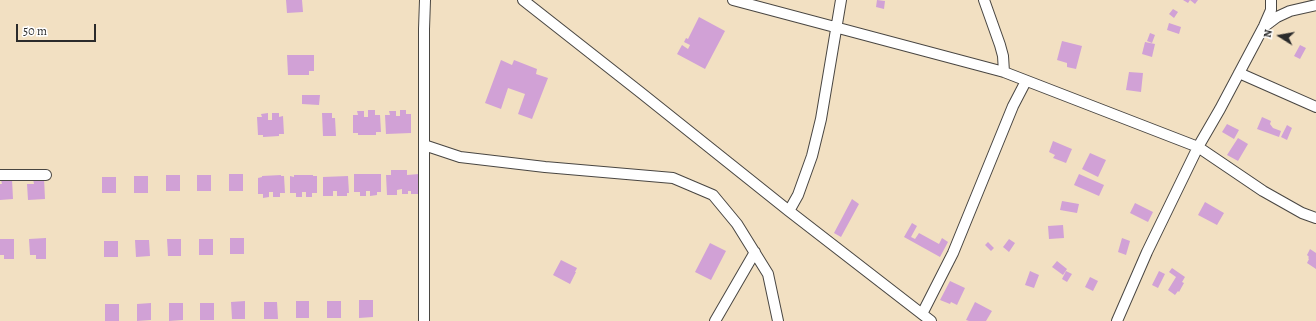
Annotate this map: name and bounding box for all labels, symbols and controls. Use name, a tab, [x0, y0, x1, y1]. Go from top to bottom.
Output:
scale bar	[18, 16, 98, 42]
north arrow	[1260, 16, 1300, 56]
text: 50 m	[23, 23, 47, 39]
text: N	[1260, 28, 1276, 39]

